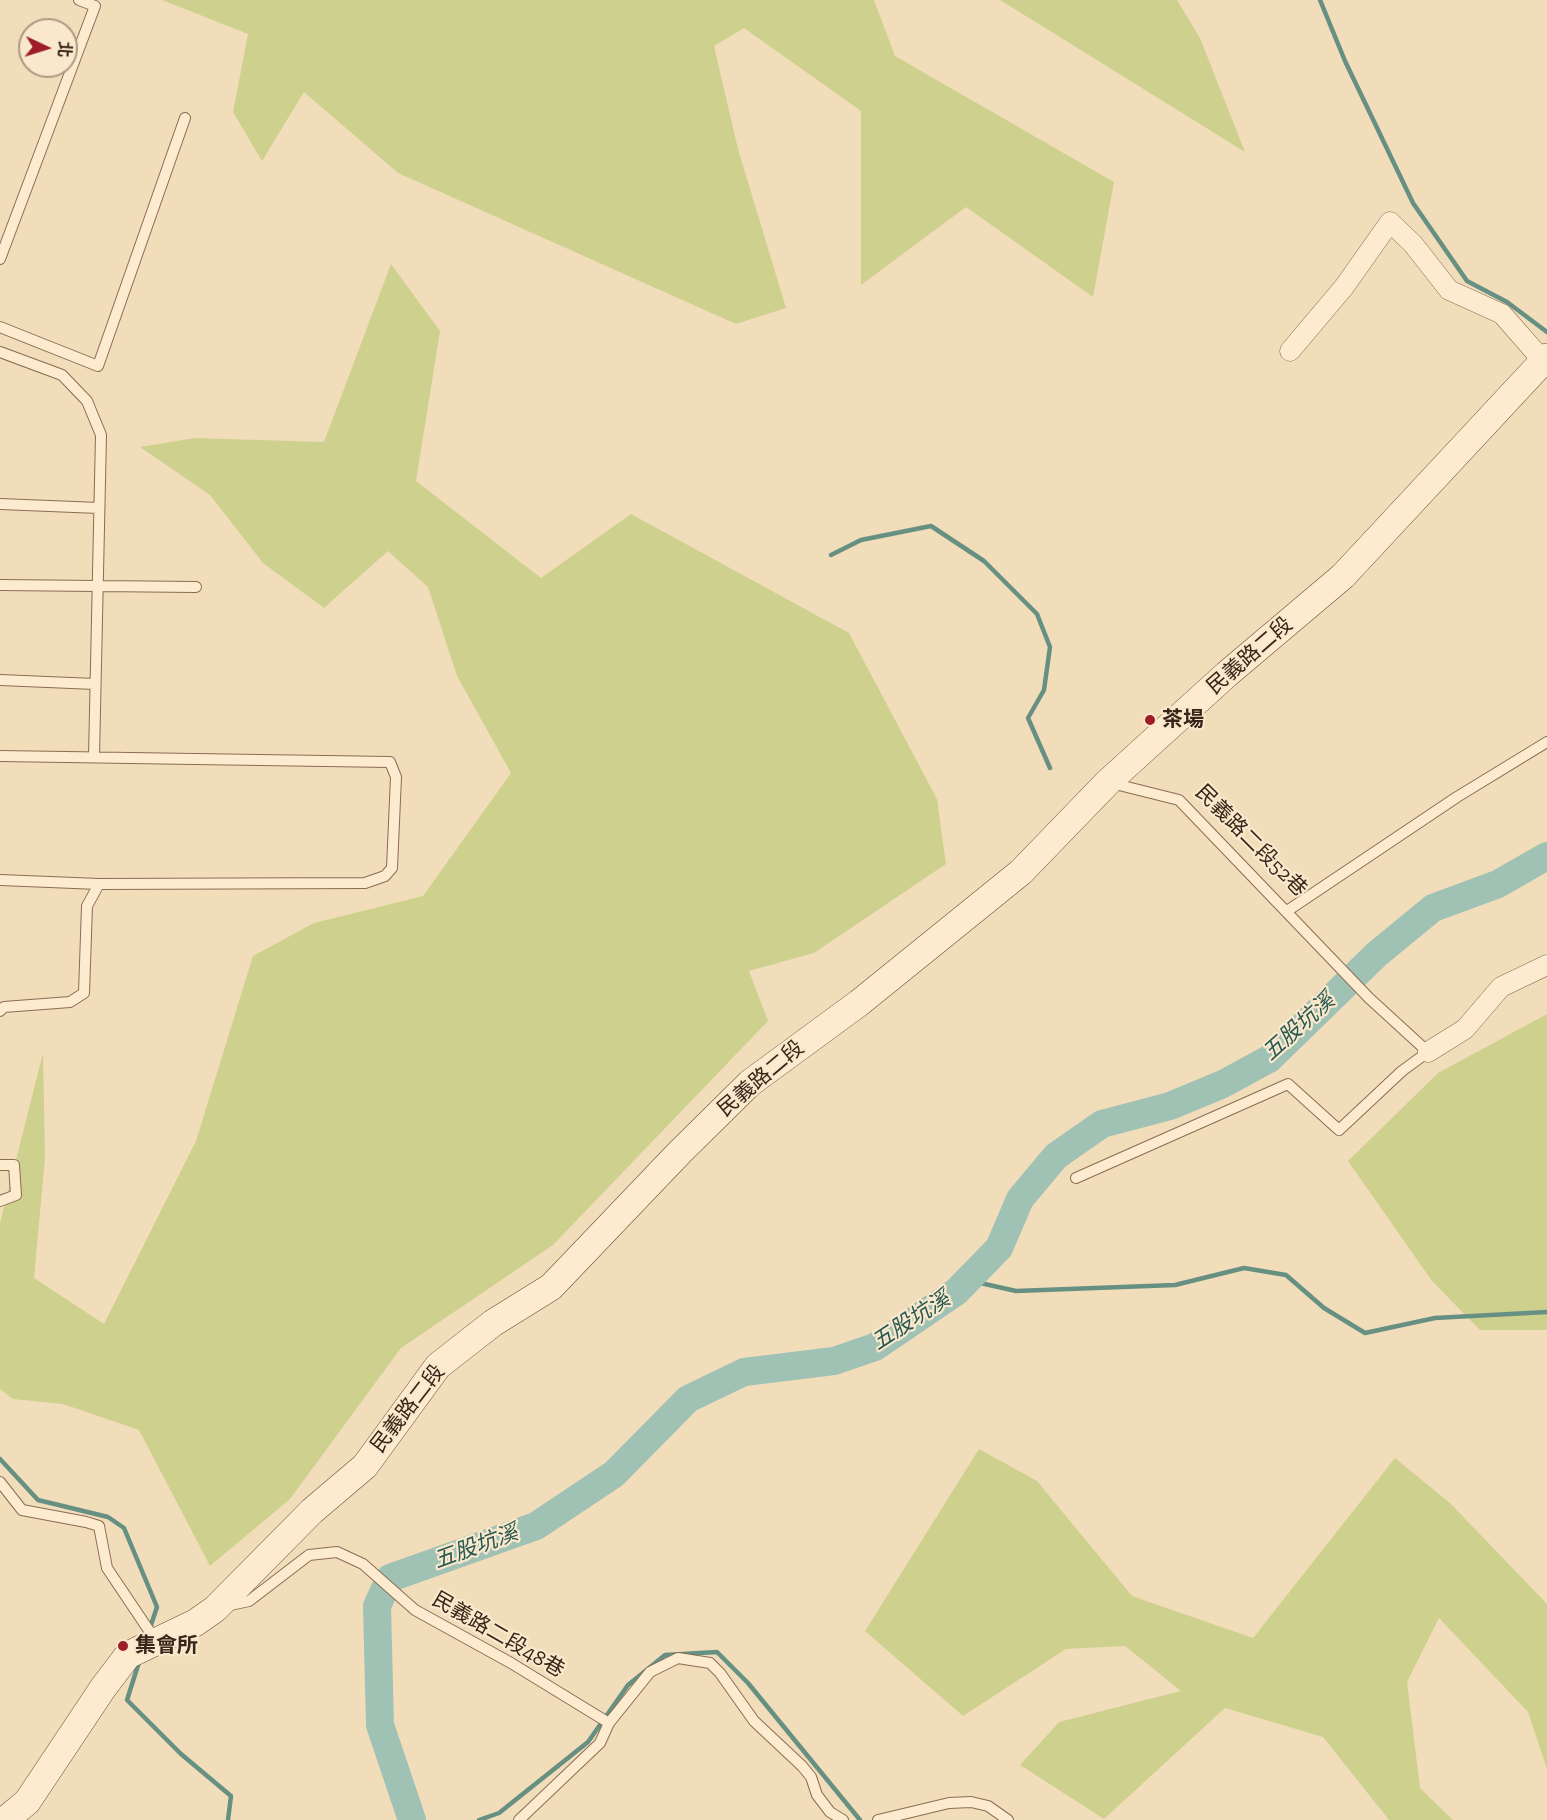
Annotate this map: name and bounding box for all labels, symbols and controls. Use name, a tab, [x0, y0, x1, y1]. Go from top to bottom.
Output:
north arrow	[18, 18, 78, 78]
text: 北	[54, 40, 74, 58]
street label: 民義路二段	[1202, 612, 1298, 700]
place label: 茶場	[1162, 707, 1204, 733]
marker: 茶場	[1143, 713, 1157, 727]
street label: 民義路二段52巷	[1190, 780, 1312, 902]
water label: 五股坑溪	[1257, 988, 1341, 1066]
street label: 民義路二段	[713, 1036, 809, 1122]
water label: 五股坑溪	[867, 1286, 955, 1356]
street label: 民義路二段	[366, 1360, 450, 1458]
water label: 五股坑溪	[430, 1520, 522, 1574]
street label: 民義路二段48巷	[427, 1587, 569, 1683]
place label: 集會所	[135, 1633, 198, 1659]
marker: 集會所	[116, 1639, 130, 1653]

